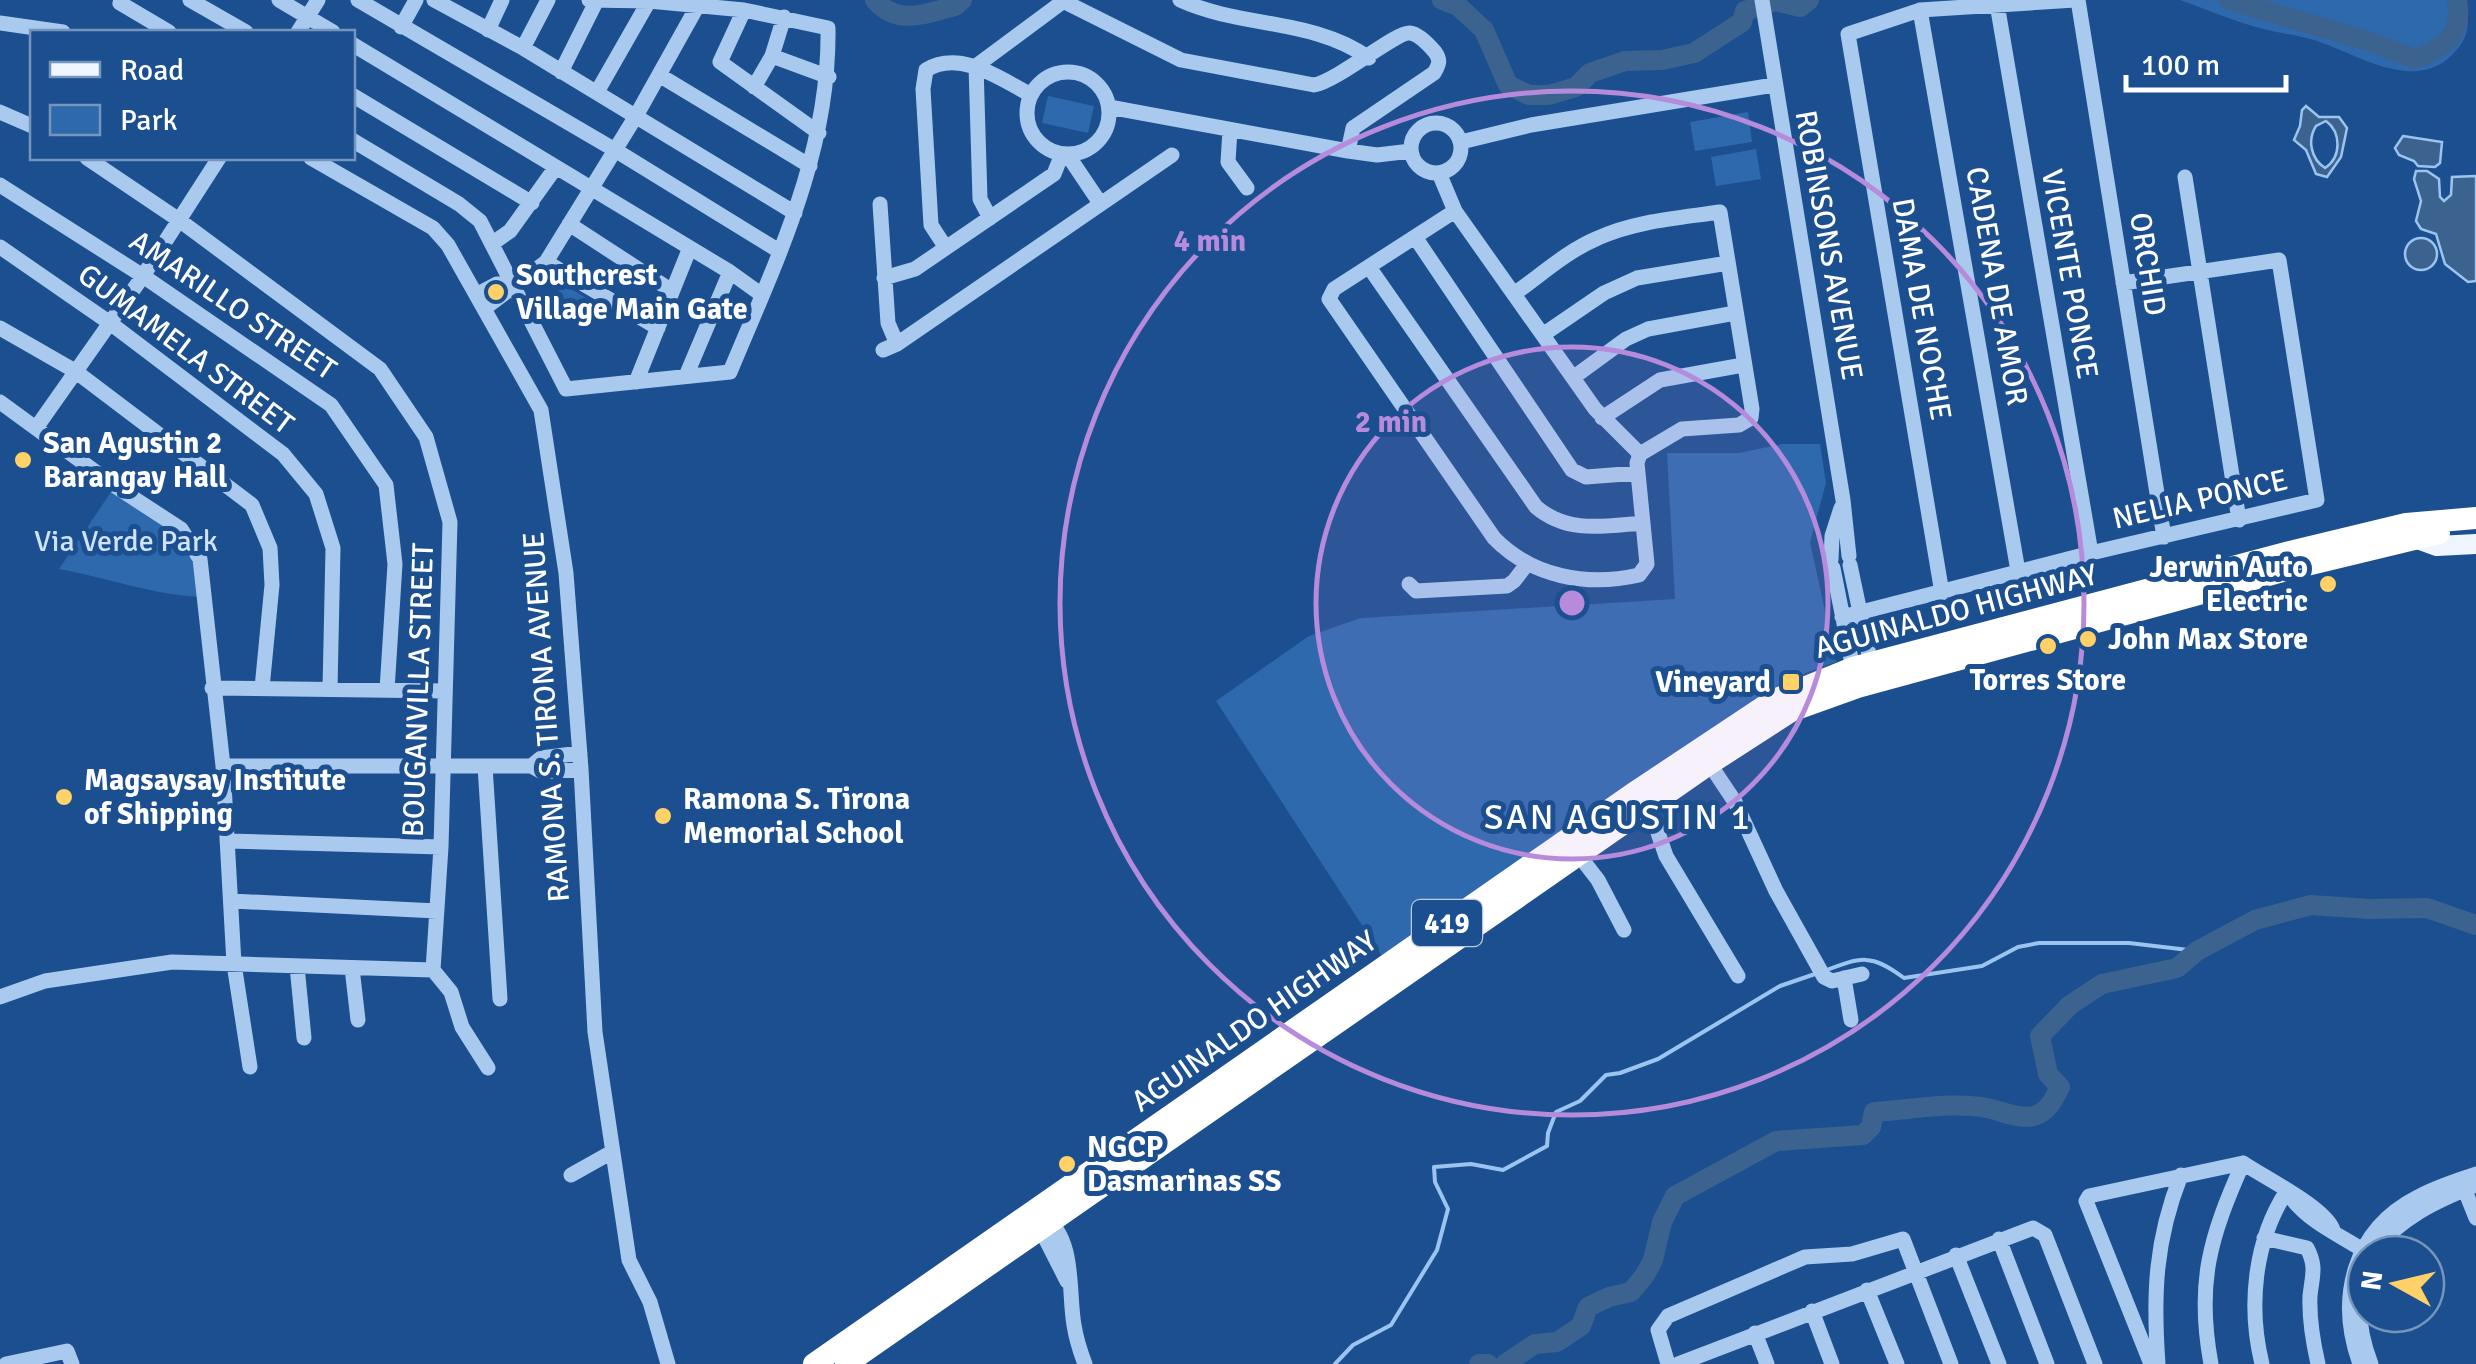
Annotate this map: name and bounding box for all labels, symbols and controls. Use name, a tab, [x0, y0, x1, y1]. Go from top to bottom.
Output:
legend	[30, 30, 355, 160]
scale bar	[2126, 30, 2286, 92]
text: 100 m	[2141, 47, 2220, 84]
text: Road	[120, 52, 184, 89]
text: Park	[120, 102, 178, 139]
street label: ROBINSONS AVENUE	[1787, 107, 1870, 383]
street label: CADENA DE AMOR	[1957, 164, 2036, 408]
street label: VICENTE PONCE	[2033, 166, 2106, 382]
street label: DAMA DE NOCHE	[1884, 195, 1959, 423]
street label: ORCHID	[2121, 210, 2174, 318]
street label: AMARILLO STREET	[122, 223, 343, 388]
text: 4 min	[1174, 223, 1246, 260]
street label: GUMAMELA STREET	[70, 256, 301, 443]
place label: Southcrest Village Main Gate	[516, 257, 748, 328]
marker: Southcrest Village Main Gate	[485, 281, 507, 303]
text: 2 min	[1355, 404, 1427, 441]
place label: San Agustin 2 Barangay Hall	[43, 425, 227, 496]
marker: San Agustin 2 Barangay Hall	[12, 449, 34, 471]
street label: NELIA PONCE	[2109, 461, 2291, 538]
park label: Via Verde Park	[34, 523, 218, 560]
street label: RAMONA S. TIRONA AVENUE	[515, 530, 578, 904]
street label: BOUGANVILLA STREET	[395, 542, 442, 838]
place label: Jerwin Auto Electric	[2149, 549, 2308, 620]
street label: AGUINALDO HIGHWAY	[1811, 556, 2102, 667]
marker: Jerwin Auto Electric	[2317, 573, 2339, 595]
centre of rings	[1554, 585, 1590, 621]
place label: John Max Store	[2108, 621, 2308, 658]
marker: John Max Store	[2077, 628, 2099, 650]
marker: Torres Store	[2037, 635, 2059, 657]
place label: Torres Store	[1970, 662, 2126, 699]
place label: Vineyard	[1655, 664, 1771, 701]
marker: Vineyard	[1780, 671, 1802, 693]
place label: Magsaysay Institute of Shipping	[84, 762, 346, 833]
place label: Ramona S. Tirona Memorial School	[683, 781, 910, 852]
marker: Magsaysay Institute of Shipping	[53, 786, 75, 808]
district label: SAN AGUSTIN 1	[1484, 796, 1752, 839]
marker: Ramona S. Tirona Memorial School	[652, 805, 674, 827]
road number: 419	[1412, 900, 1482, 946]
street label: AGUINALDO HIGHWAY	[1124, 923, 1384, 1120]
place label: NGCP Dasmarinas SS	[1087, 1129, 1282, 1200]
marker: NGCP Dasmarinas SS	[1056, 1153, 1078, 1175]
north arrow	[2346, 1234, 2446, 1334]
text: N	[2354, 1269, 2390, 1293]

